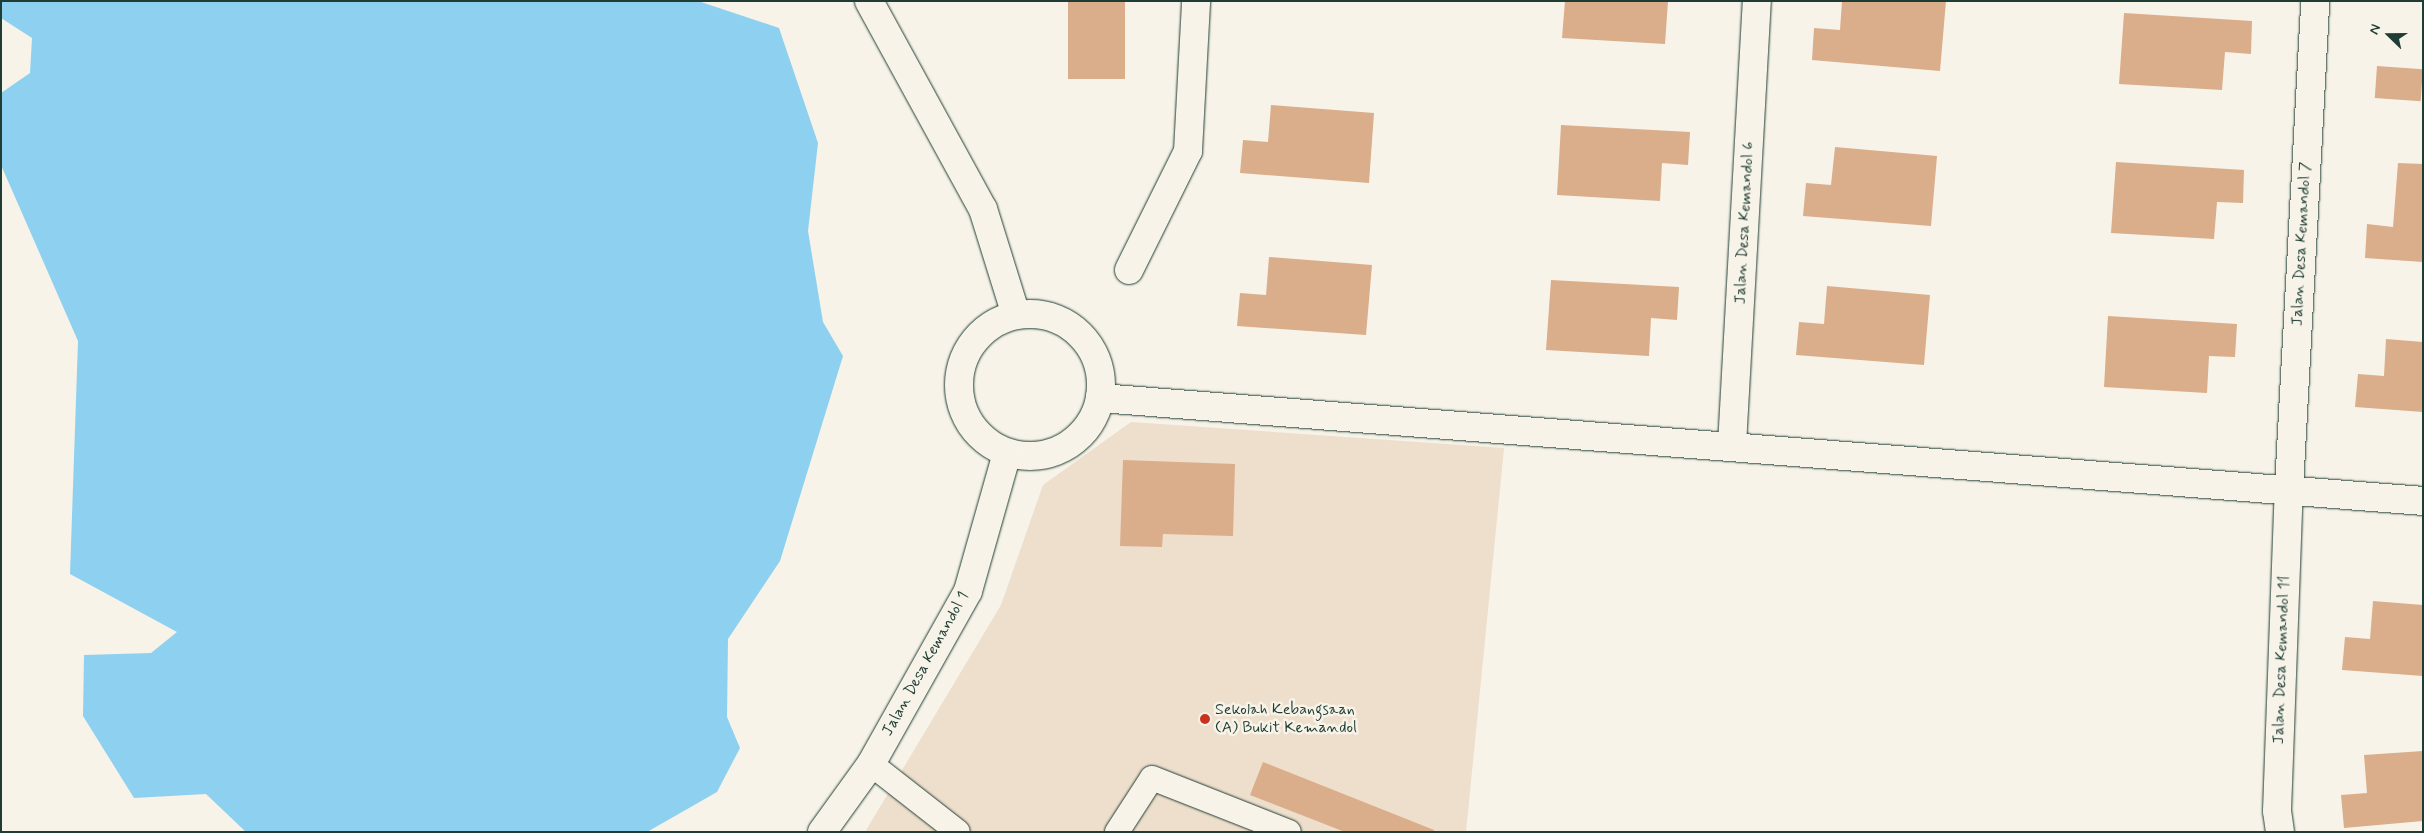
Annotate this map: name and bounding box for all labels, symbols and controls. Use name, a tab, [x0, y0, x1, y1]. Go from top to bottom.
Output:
north arrow	[2364, 10, 2414, 60]
text: N	[2365, 22, 2385, 37]
street label: Jalan Desa Kemandol 6	[1731, 139, 1759, 307]
street label: Jalan Desa Kemandol 7	[2288, 159, 2316, 329]
street label: Jalan Desa Kemandol 11	[2269, 573, 2295, 747]
street label: Jalan Desa Kemandol 1	[877, 586, 975, 742]
place label: Sekolah Kebangsaan (A) Bukit Kemandol	[1215, 700, 1365, 738]
marker: Sekolah Kebangsaan (A) Bukit Kemandol	[1199, 713, 1211, 725]

